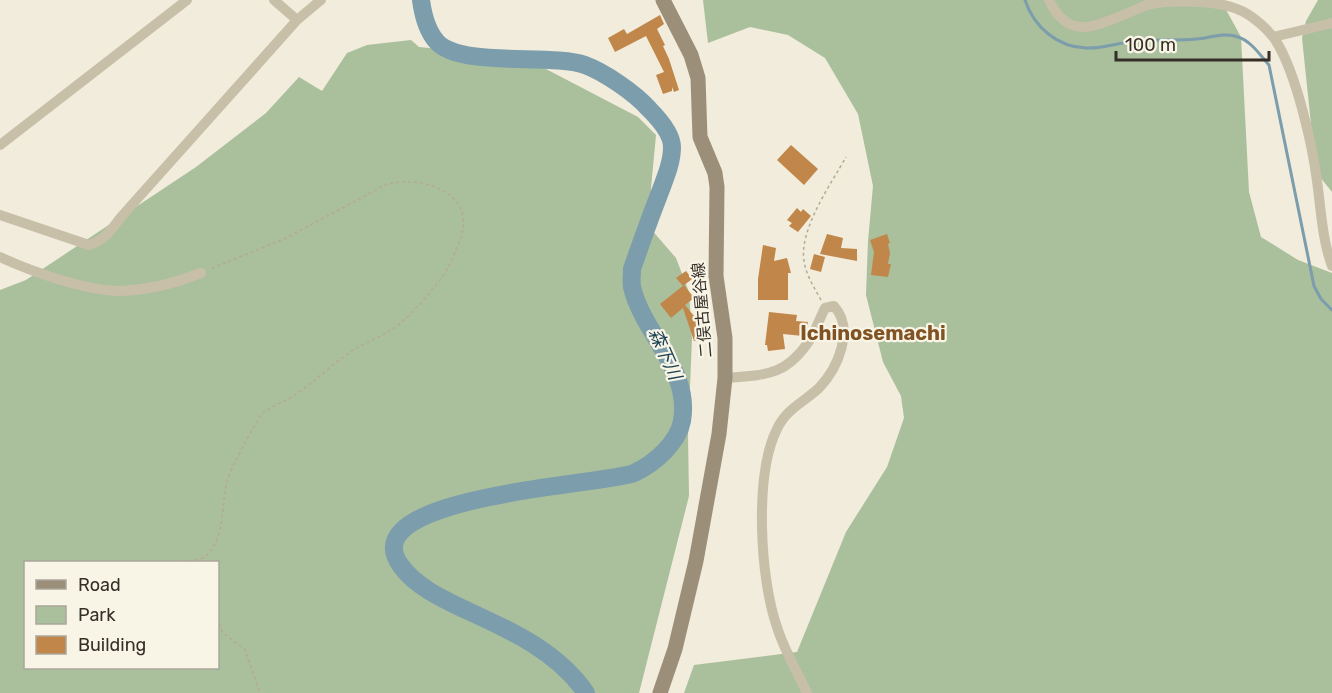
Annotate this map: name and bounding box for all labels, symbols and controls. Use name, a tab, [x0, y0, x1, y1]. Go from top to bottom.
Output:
scale bar	[1116, 24, 1269, 62]
text: 100 m	[1125, 34, 1176, 56]
street label: 二俣古屋谷線	[688, 261, 716, 359]
district label: Ichinosemachi	[800, 321, 946, 345]
water label: 森下川	[644, 325, 687, 385]
legend	[24, 561, 219, 669]
text: Road	[78, 574, 121, 596]
text: Park	[78, 604, 116, 626]
text: Building	[78, 634, 146, 656]

